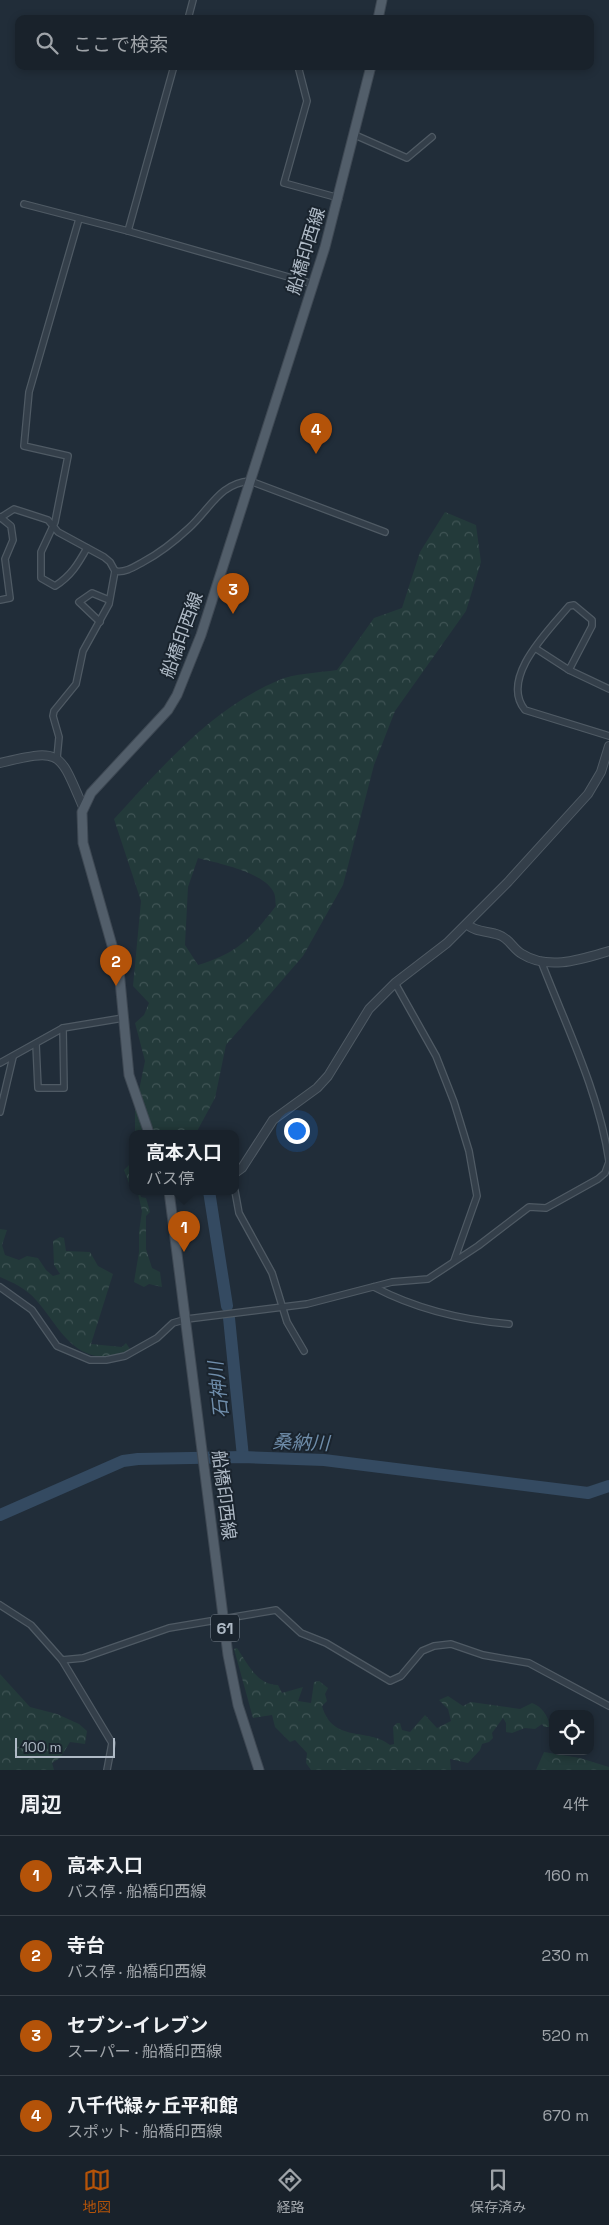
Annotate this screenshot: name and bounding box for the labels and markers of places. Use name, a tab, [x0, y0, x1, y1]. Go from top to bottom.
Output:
pin: 4	[300, 413, 332, 454]
pin: 3	[217, 573, 249, 614]
pin: 2	[100, 945, 132, 986]
pin: 1	[168, 1211, 200, 1252]

